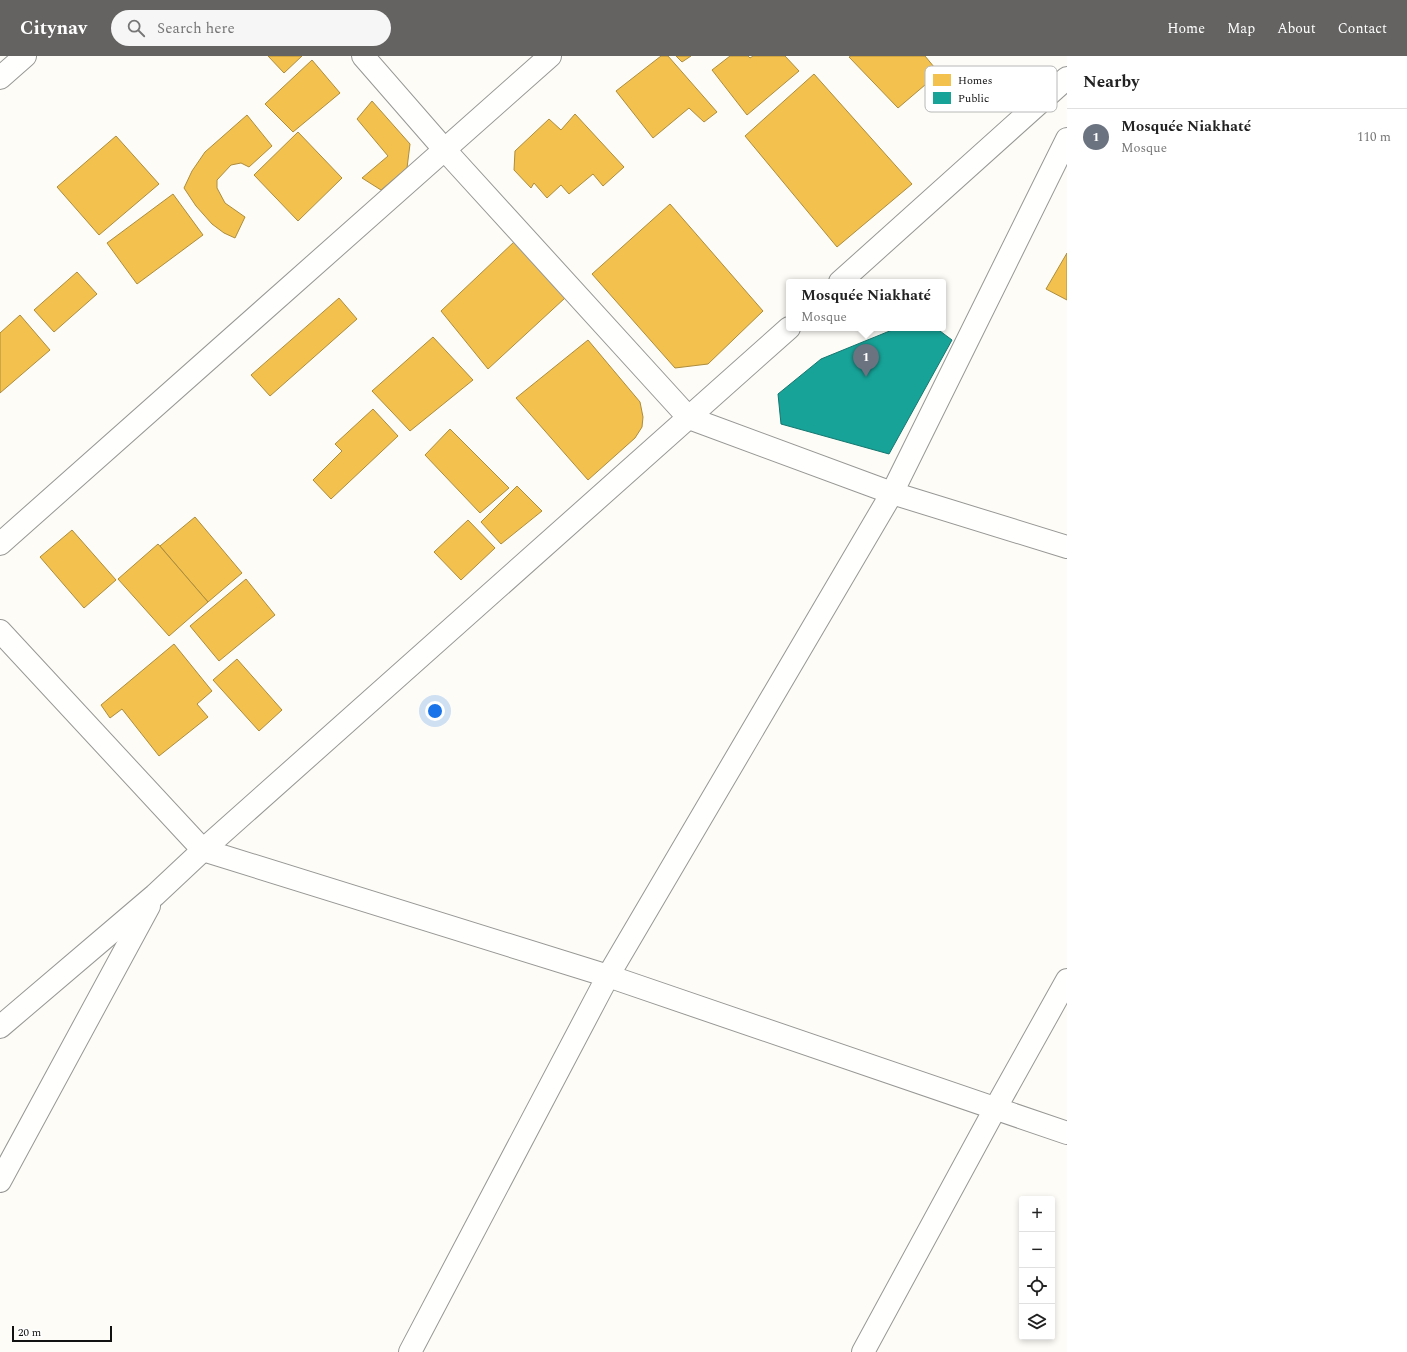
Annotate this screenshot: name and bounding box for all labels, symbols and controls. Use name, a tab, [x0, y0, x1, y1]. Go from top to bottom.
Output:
search box	[111, 10, 391, 46]
text: Citynav	[20, 14, 87, 43]
icon: search	[125, 17, 147, 39]
text: Search here	[157, 17, 235, 40]
text: Home	[1167, 18, 1205, 39]
text: Map	[1227, 18, 1255, 39]
text: About	[1277, 18, 1316, 39]
text: Contact	[1338, 18, 1387, 39]
legend	[925, 66, 1057, 112]
text: Nearby	[1083, 69, 1139, 95]
text: Homes	[958, 72, 992, 89]
text: Public	[958, 90, 989, 107]
text: Mosquée Niakhaté	[1121, 115, 1251, 138]
text: 1	[1092, 127, 1100, 147]
text: 110 m	[1357, 127, 1391, 147]
text: Mosque	[1121, 138, 1167, 158]
popup	[786, 279, 946, 331]
text: Mosquée Niakhaté	[801, 284, 931, 307]
text: Mosque	[801, 307, 847, 327]
pin: 1	[853, 344, 879, 377]
your location	[425, 701, 445, 721]
map controls	[1019, 1196, 1055, 1340]
button: +	[1019, 1196, 1055, 1232]
button: −	[1019, 1232, 1055, 1268]
button: locate	[1019, 1268, 1055, 1304]
button: layers	[1019, 1304, 1055, 1340]
scale bar	[12, 1324, 112, 1343]
text: 20 m	[18, 1324, 41, 1341]

